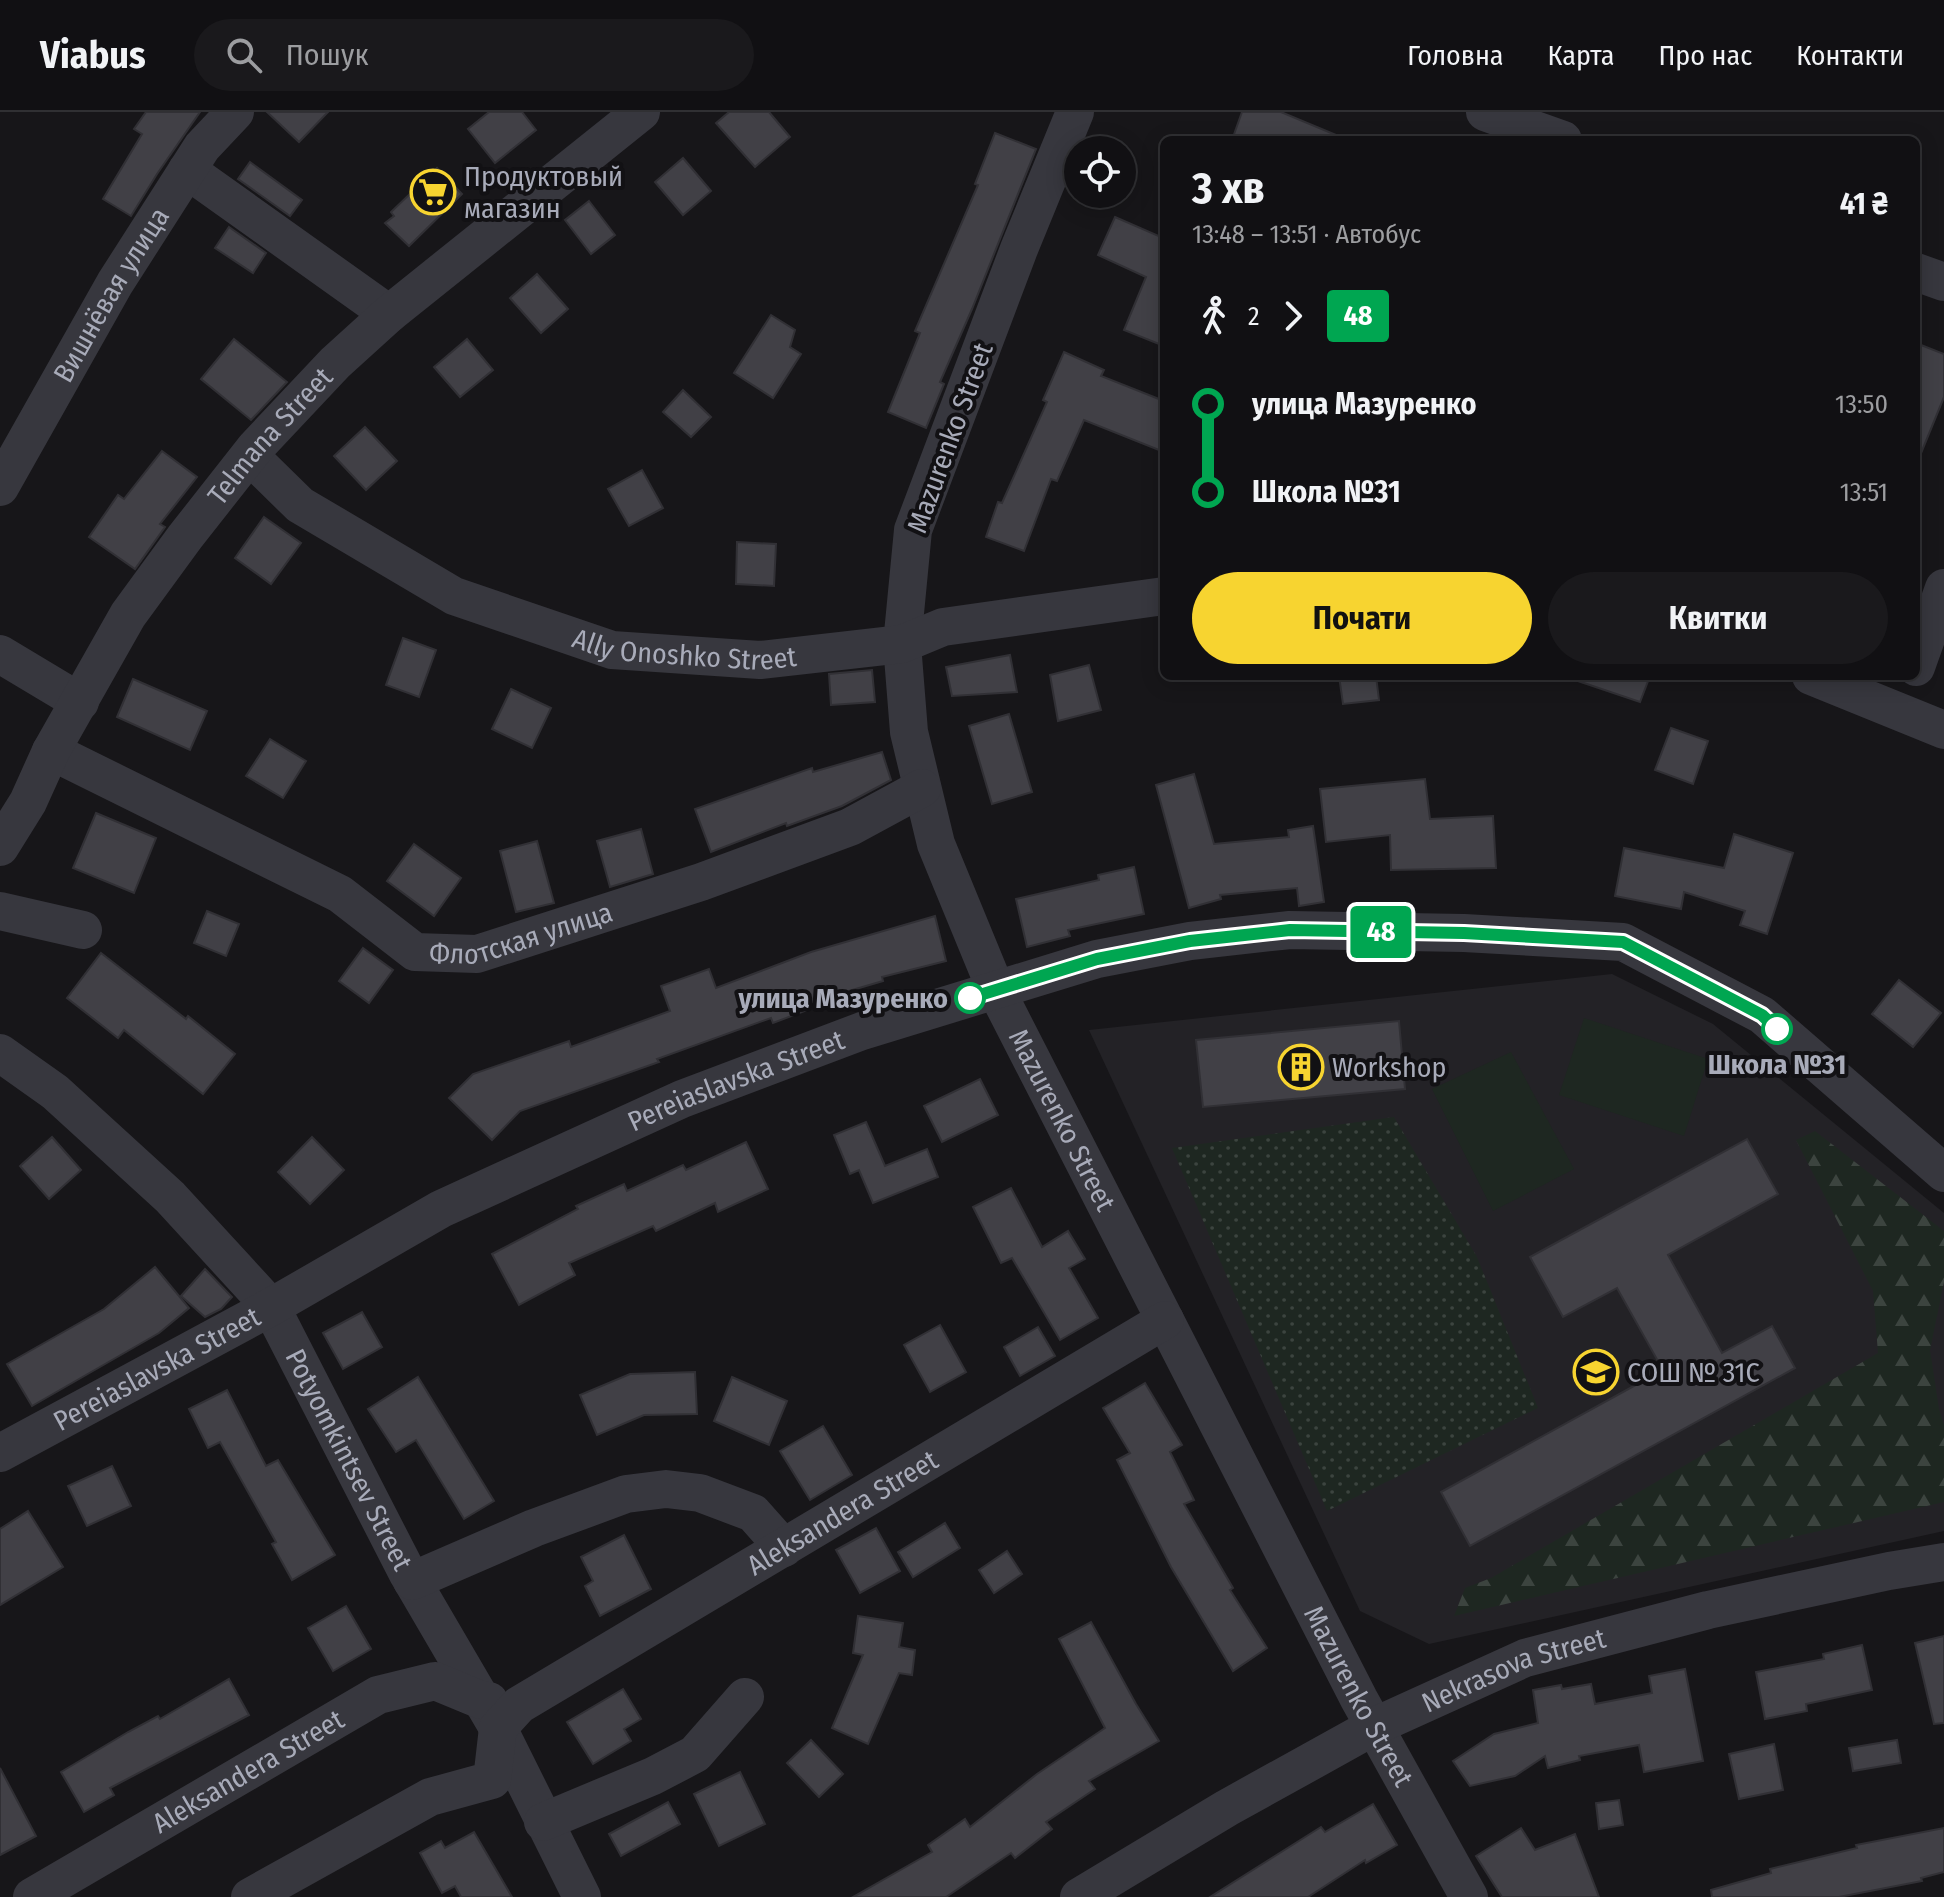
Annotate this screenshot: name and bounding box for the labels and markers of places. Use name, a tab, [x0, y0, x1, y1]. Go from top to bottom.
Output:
place label: Продуктовый магазин	[464, 160, 623, 225]
supermarket icon: Продуктовый магазин	[409, 168, 457, 216]
place label: улица Мазуренко	[737, 982, 948, 1015]
marker: улица Мазуренко	[955, 983, 985, 1013]
marker: Школа №31	[1762, 1014, 1792, 1044]
building icon: Workshop	[1277, 1043, 1325, 1091]
place label: Школа №31	[1708, 1048, 1846, 1081]
place label: Workshop	[1332, 1051, 1446, 1084]
school or university icon: СОШ № 31С	[1572, 1348, 1620, 1396]
place label: СОШ № 31С	[1627, 1356, 1760, 1389]

